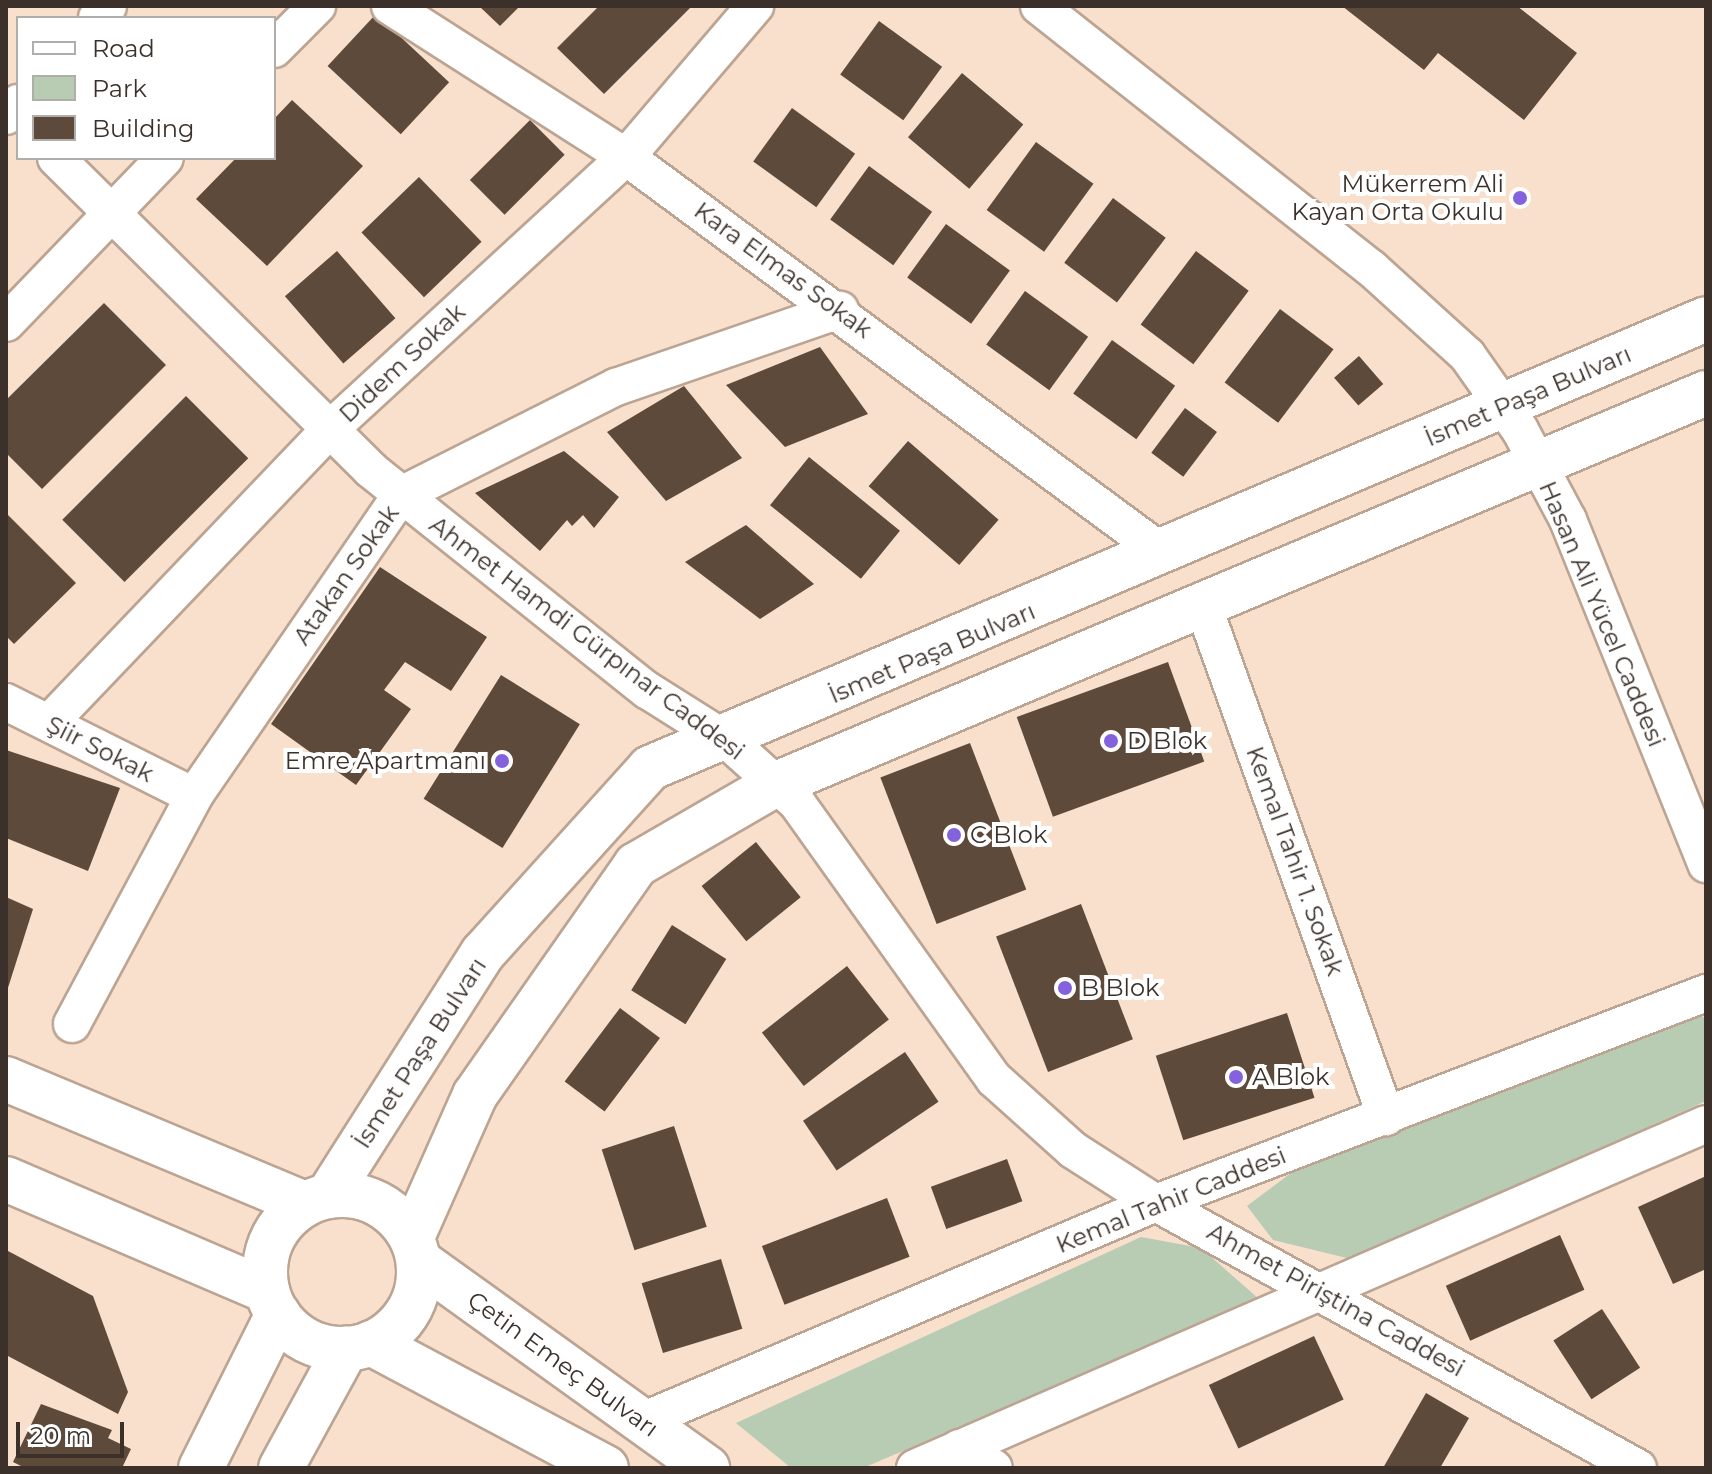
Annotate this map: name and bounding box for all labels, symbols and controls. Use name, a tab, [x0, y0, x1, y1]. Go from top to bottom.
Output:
legend	[16, 16, 276, 160]
text: Road	[92, 34, 155, 63]
text: Park	[92, 74, 147, 103]
text: Building	[92, 114, 195, 143]
place label: Mükerrem Ali Kayan Orta Okulu	[1292, 170, 1504, 226]
marker: Mükerrem Ali Kayan Orta Okulu	[1511, 189, 1529, 207]
street label: Kara Elmas Sokak	[689, 196, 877, 344]
street label: Didem Sokak	[333, 297, 471, 429]
street label: İsmet Paşa Bulvarı	[1420, 339, 1636, 453]
street label: Hasan Ali Yücel Caddesi	[1533, 477, 1671, 751]
street label: Atakan Sokak	[287, 500, 405, 650]
street label: Ahmet Hamdi Gürpınar Caddesi	[424, 510, 750, 766]
street label: İsmet Paşa Bulvarı	[824, 596, 1040, 710]
street label: Şiir Sokak	[42, 710, 158, 788]
place label: D Blok	[1127, 727, 1207, 755]
marker: D Blok	[1102, 732, 1120, 750]
street label: Kemal Tahir 1. Sokak	[1240, 743, 1350, 979]
place label: Emre Apartmanı	[285, 747, 486, 775]
marker: Emre Apartmanı	[493, 752, 511, 770]
place label: C Blok	[970, 821, 1047, 849]
marker: C Blok	[945, 826, 963, 844]
street label: İsmet Paşa Bulvarı	[348, 952, 492, 1154]
place label: B Blok	[1081, 974, 1159, 1002]
marker: B Blok	[1056, 979, 1074, 997]
place label: A Blok	[1252, 1063, 1329, 1091]
marker: A Blok	[1227, 1068, 1245, 1086]
street label: Kemal Tahir Caddesi	[1052, 1141, 1290, 1259]
street label: Ahmet Piriştina Caddesi	[1202, 1217, 1470, 1383]
street label: Çetin Emeç Bulvarı	[462, 1285, 664, 1443]
scale bar	[20, 1406, 128, 1456]
text: 20 m	[30, 1421, 91, 1450]

